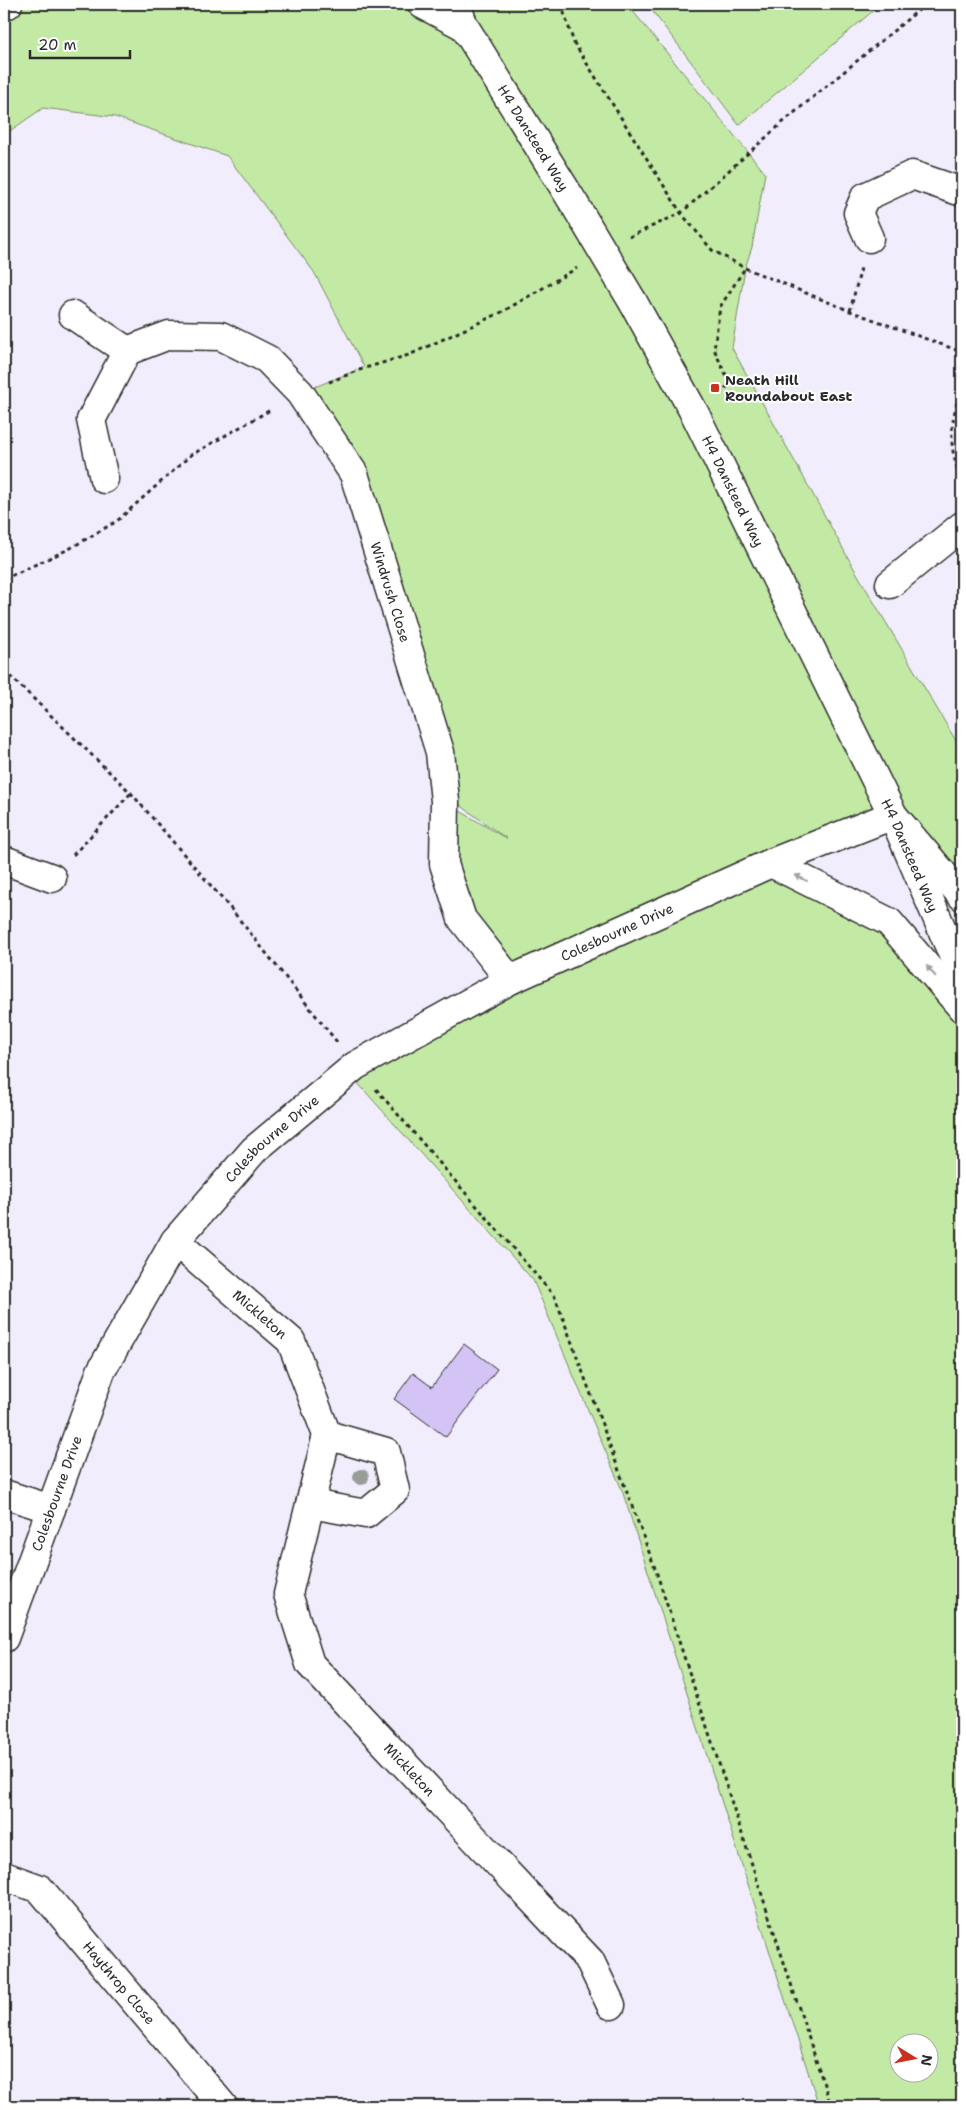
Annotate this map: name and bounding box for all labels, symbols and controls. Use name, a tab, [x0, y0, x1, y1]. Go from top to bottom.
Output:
scale bar	[30, 28, 130, 60]
text: 20 m	[38, 35, 77, 55]
street label: H4 Dansteed Way	[494, 81, 573, 194]
place label: Neath Hill Roundabout East	[725, 371, 853, 405]
marker: Neath Hill Roundabout East	[709, 382, 721, 394]
street label: H4 Dansteed Way	[698, 432, 768, 550]
street label: Windrush Close	[367, 540, 415, 645]
street label: H4 Dansteed Way	[877, 796, 943, 915]
one-way arrow	[794, 874, 808, 882]
street label: Colesbourne Drive	[558, 899, 676, 965]
one-way arrow	[925, 964, 936, 977]
street label: Colesbourne Drive	[221, 1091, 323, 1186]
street label: Mickleton	[229, 1286, 291, 1343]
street label: Colesbourne Drive	[27, 1433, 86, 1554]
street label: Mickleton	[380, 1739, 439, 1800]
street label: Haythrop Close	[79, 1937, 159, 2028]
north arrow	[888, 2032, 938, 2082]
text: N	[917, 2053, 937, 2067]

